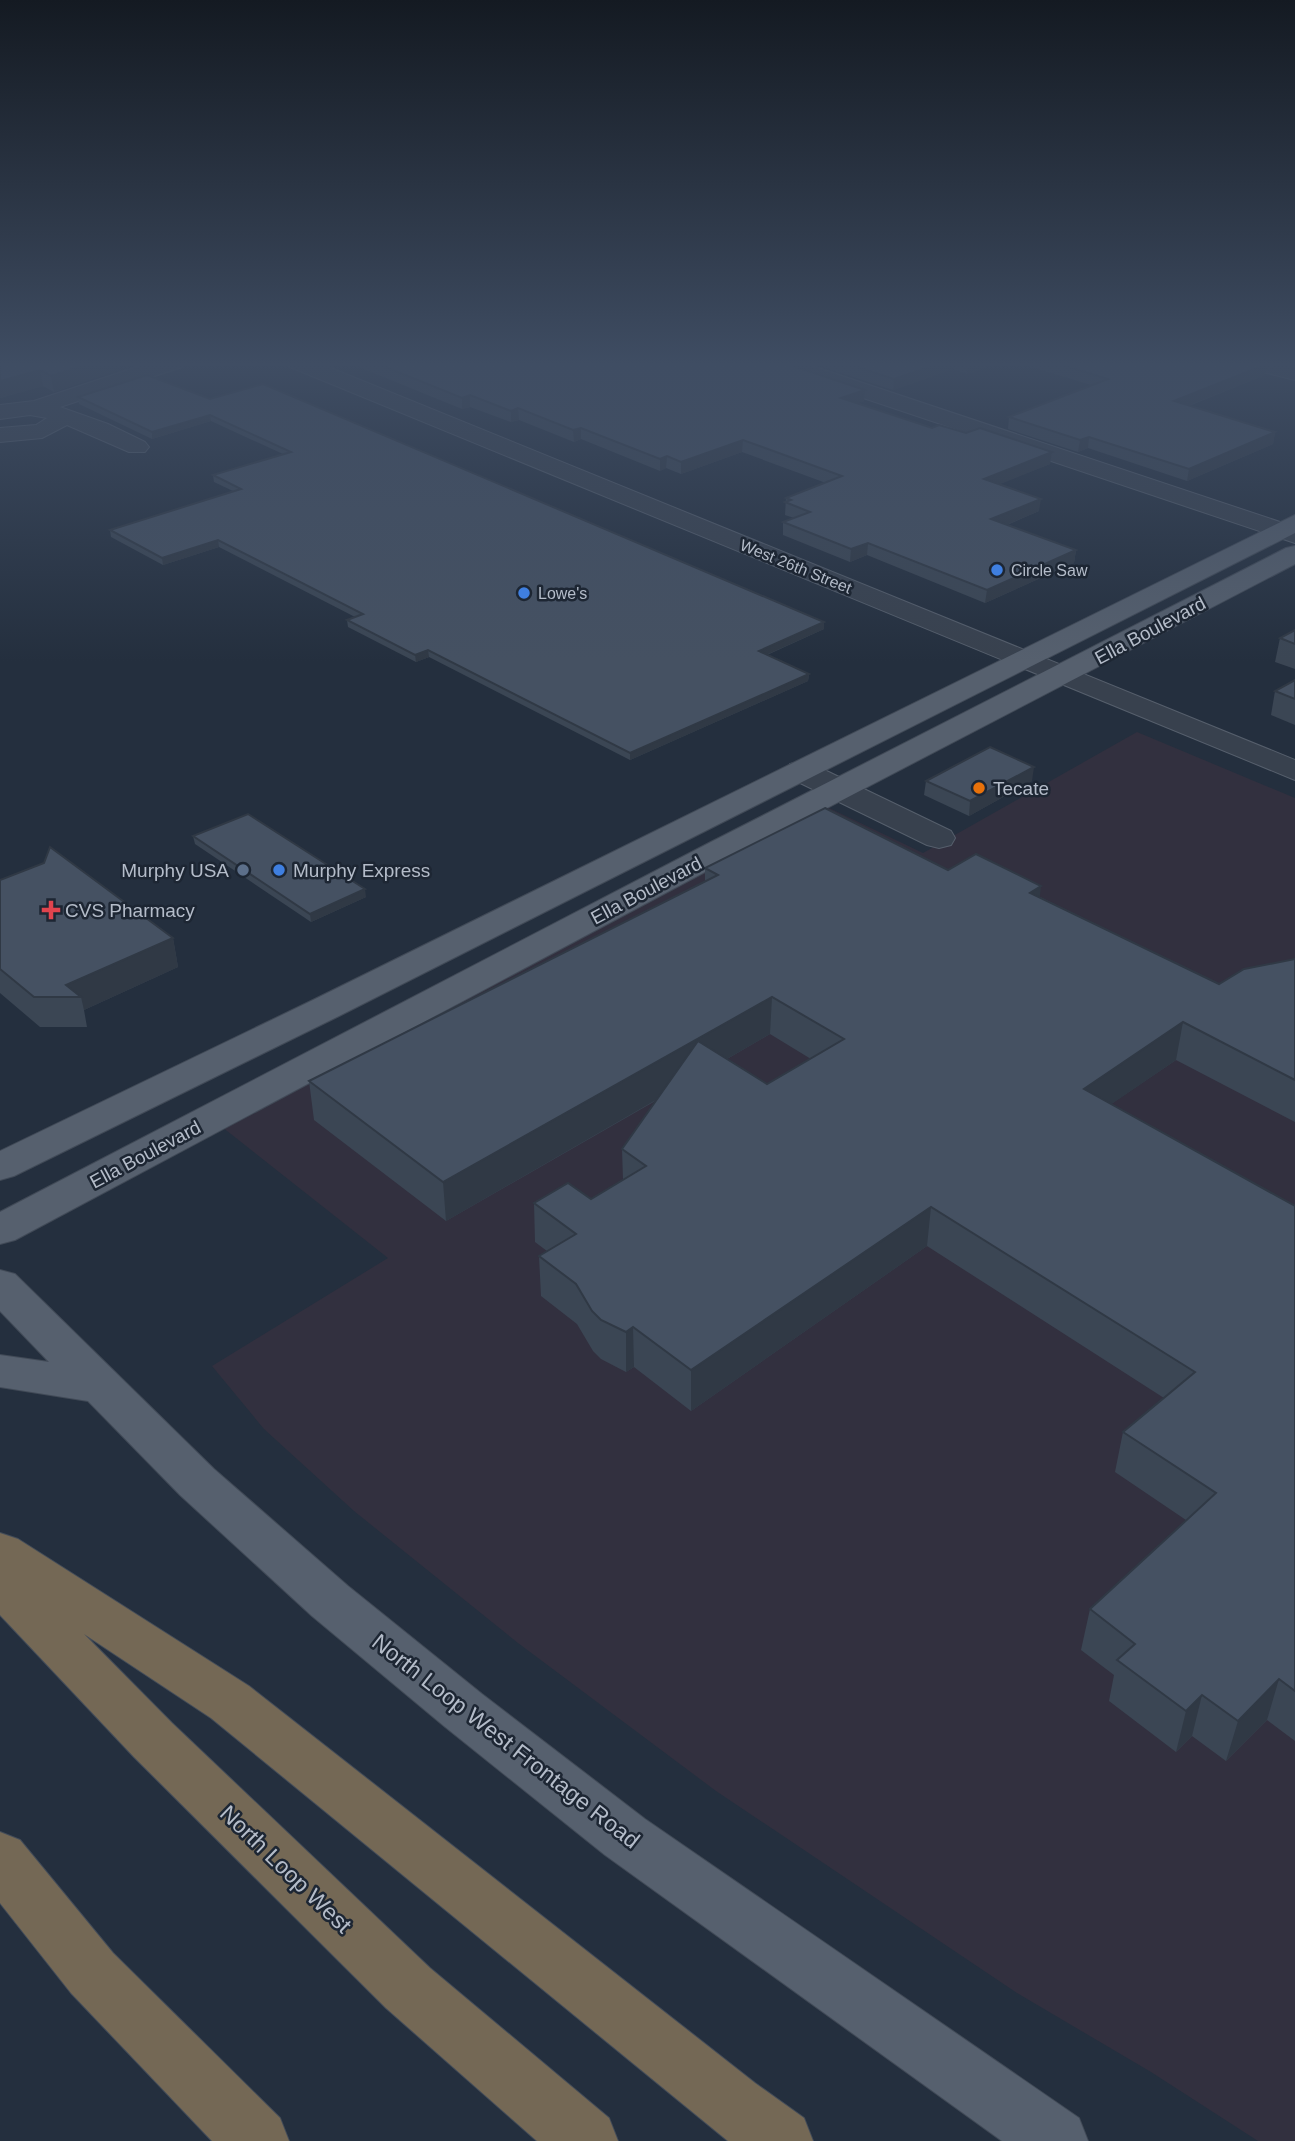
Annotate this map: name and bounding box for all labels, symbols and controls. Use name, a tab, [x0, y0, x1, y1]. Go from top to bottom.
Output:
street label: West 26th Street	[738, 536, 855, 597]
marker: Circle Saw	[989, 562, 1005, 578]
place label: Circle Saw	[1011, 562, 1088, 579]
marker: Lowe's	[516, 585, 532, 601]
place label: Lowe's	[538, 585, 587, 602]
street label: Ella Boulevard	[1091, 592, 1209, 668]
place label: Tecate	[993, 778, 1049, 799]
marker: Tecate	[971, 780, 987, 796]
street label: Ella Boulevard	[587, 852, 705, 928]
place label: Murphy USA	[121, 860, 229, 881]
place label: Murphy Express	[293, 860, 430, 881]
marker: Murphy USA	[235, 862, 251, 878]
marker: Murphy Express	[271, 862, 287, 878]
place label: CVS Pharmacy	[65, 900, 195, 921]
marker: CVS Pharmacy	[43, 902, 59, 918]
street label: Ella Boulevard	[86, 1116, 204, 1192]
street label: North Loop West Frontage Road	[367, 1629, 645, 1853]
street label: North Loop West	[215, 1800, 357, 1939]

